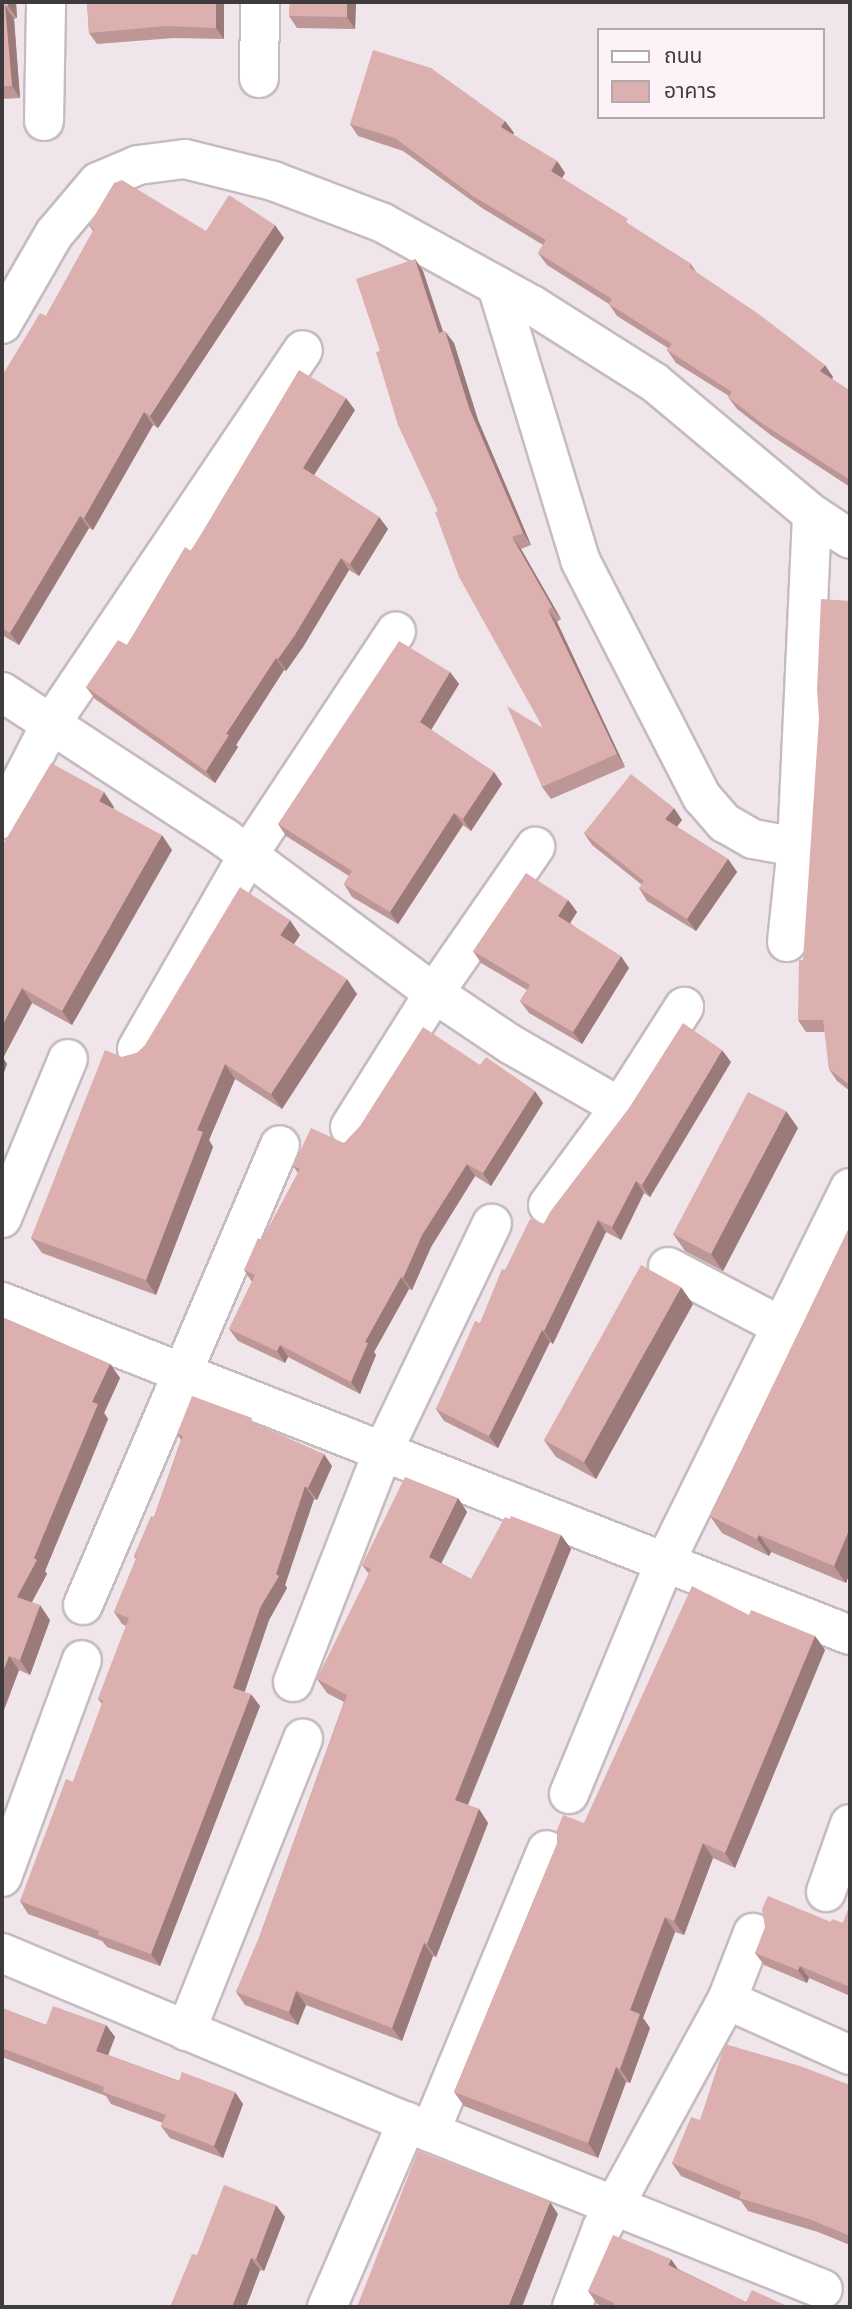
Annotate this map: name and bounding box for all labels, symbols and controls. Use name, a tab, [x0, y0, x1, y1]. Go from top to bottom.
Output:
legend	[596, 28, 824, 119]
text: ถนน	[664, 41, 702, 69]
text: อาคาร	[664, 76, 716, 104]

